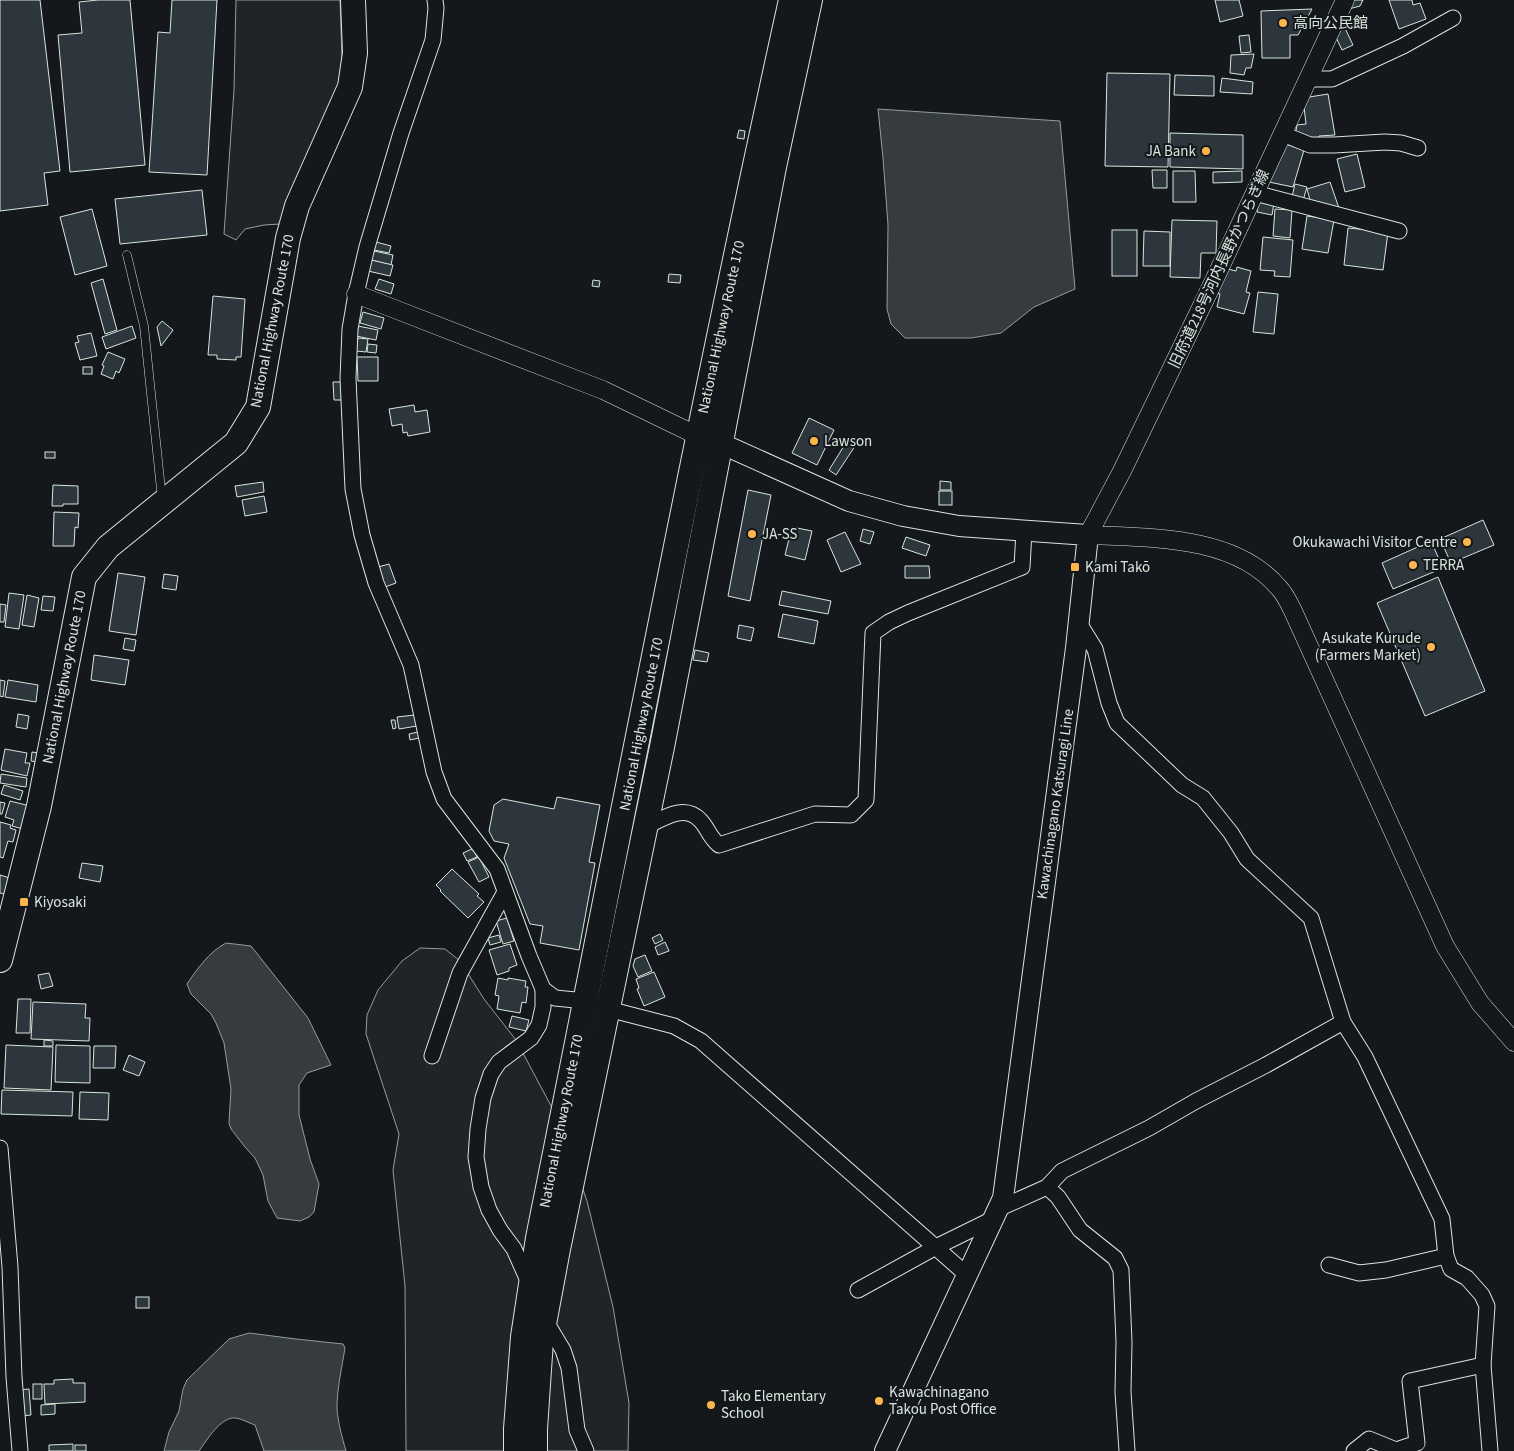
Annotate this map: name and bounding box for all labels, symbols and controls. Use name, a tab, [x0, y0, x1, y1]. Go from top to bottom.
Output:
place label: 高向公民館	[1293, 13, 1368, 34]
marker: 高向公民館	[1277, 17, 1289, 29]
place label: JA Bank	[1146, 141, 1197, 162]
marker: JA Bank	[1200, 145, 1212, 157]
street label: 旧府道218号河内長野かつらぎ線	[1164, 166, 1275, 372]
street label: National Highway Route 170	[245, 233, 300, 410]
street label: National Highway Route 170	[693, 239, 750, 416]
place label: Lawson	[824, 431, 872, 452]
marker: Lawson	[808, 435, 820, 447]
place label: JA-SS	[762, 524, 798, 545]
marker: JA-SS	[746, 528, 758, 540]
place label: Okukawachi Visitor Centre	[1293, 532, 1457, 553]
marker: Okukawachi Visitor Centre	[1461, 536, 1473, 548]
place label: TERRA	[1423, 555, 1465, 576]
place label: Kami Takō	[1085, 557, 1150, 578]
marker: TERRA	[1407, 559, 1419, 571]
marker: Kami Takō	[1069, 561, 1081, 573]
street label: National Highway Route 170	[37, 589, 92, 766]
place label: Asukate Kurude (Farmers Market)	[1315, 628, 1421, 666]
street label: National Highway Route 170	[614, 636, 669, 813]
marker: Asukate Kurude (Farmers Market)	[1425, 641, 1437, 653]
street label: Kawachinagano Katsuragi Line	[1032, 708, 1079, 901]
place label: Kiyosaki	[34, 892, 86, 913]
marker: Kiyosaki	[18, 896, 30, 908]
street label: National Highway Route 170	[534, 1033, 589, 1210]
place label: Kawachinagano Takou Post Office	[889, 1382, 997, 1420]
place label: Tako Elementary School	[721, 1386, 826, 1424]
marker: Kawachinagano Takou Post Office	[873, 1395, 885, 1407]
marker: Tako Elementary School	[705, 1399, 717, 1411]

